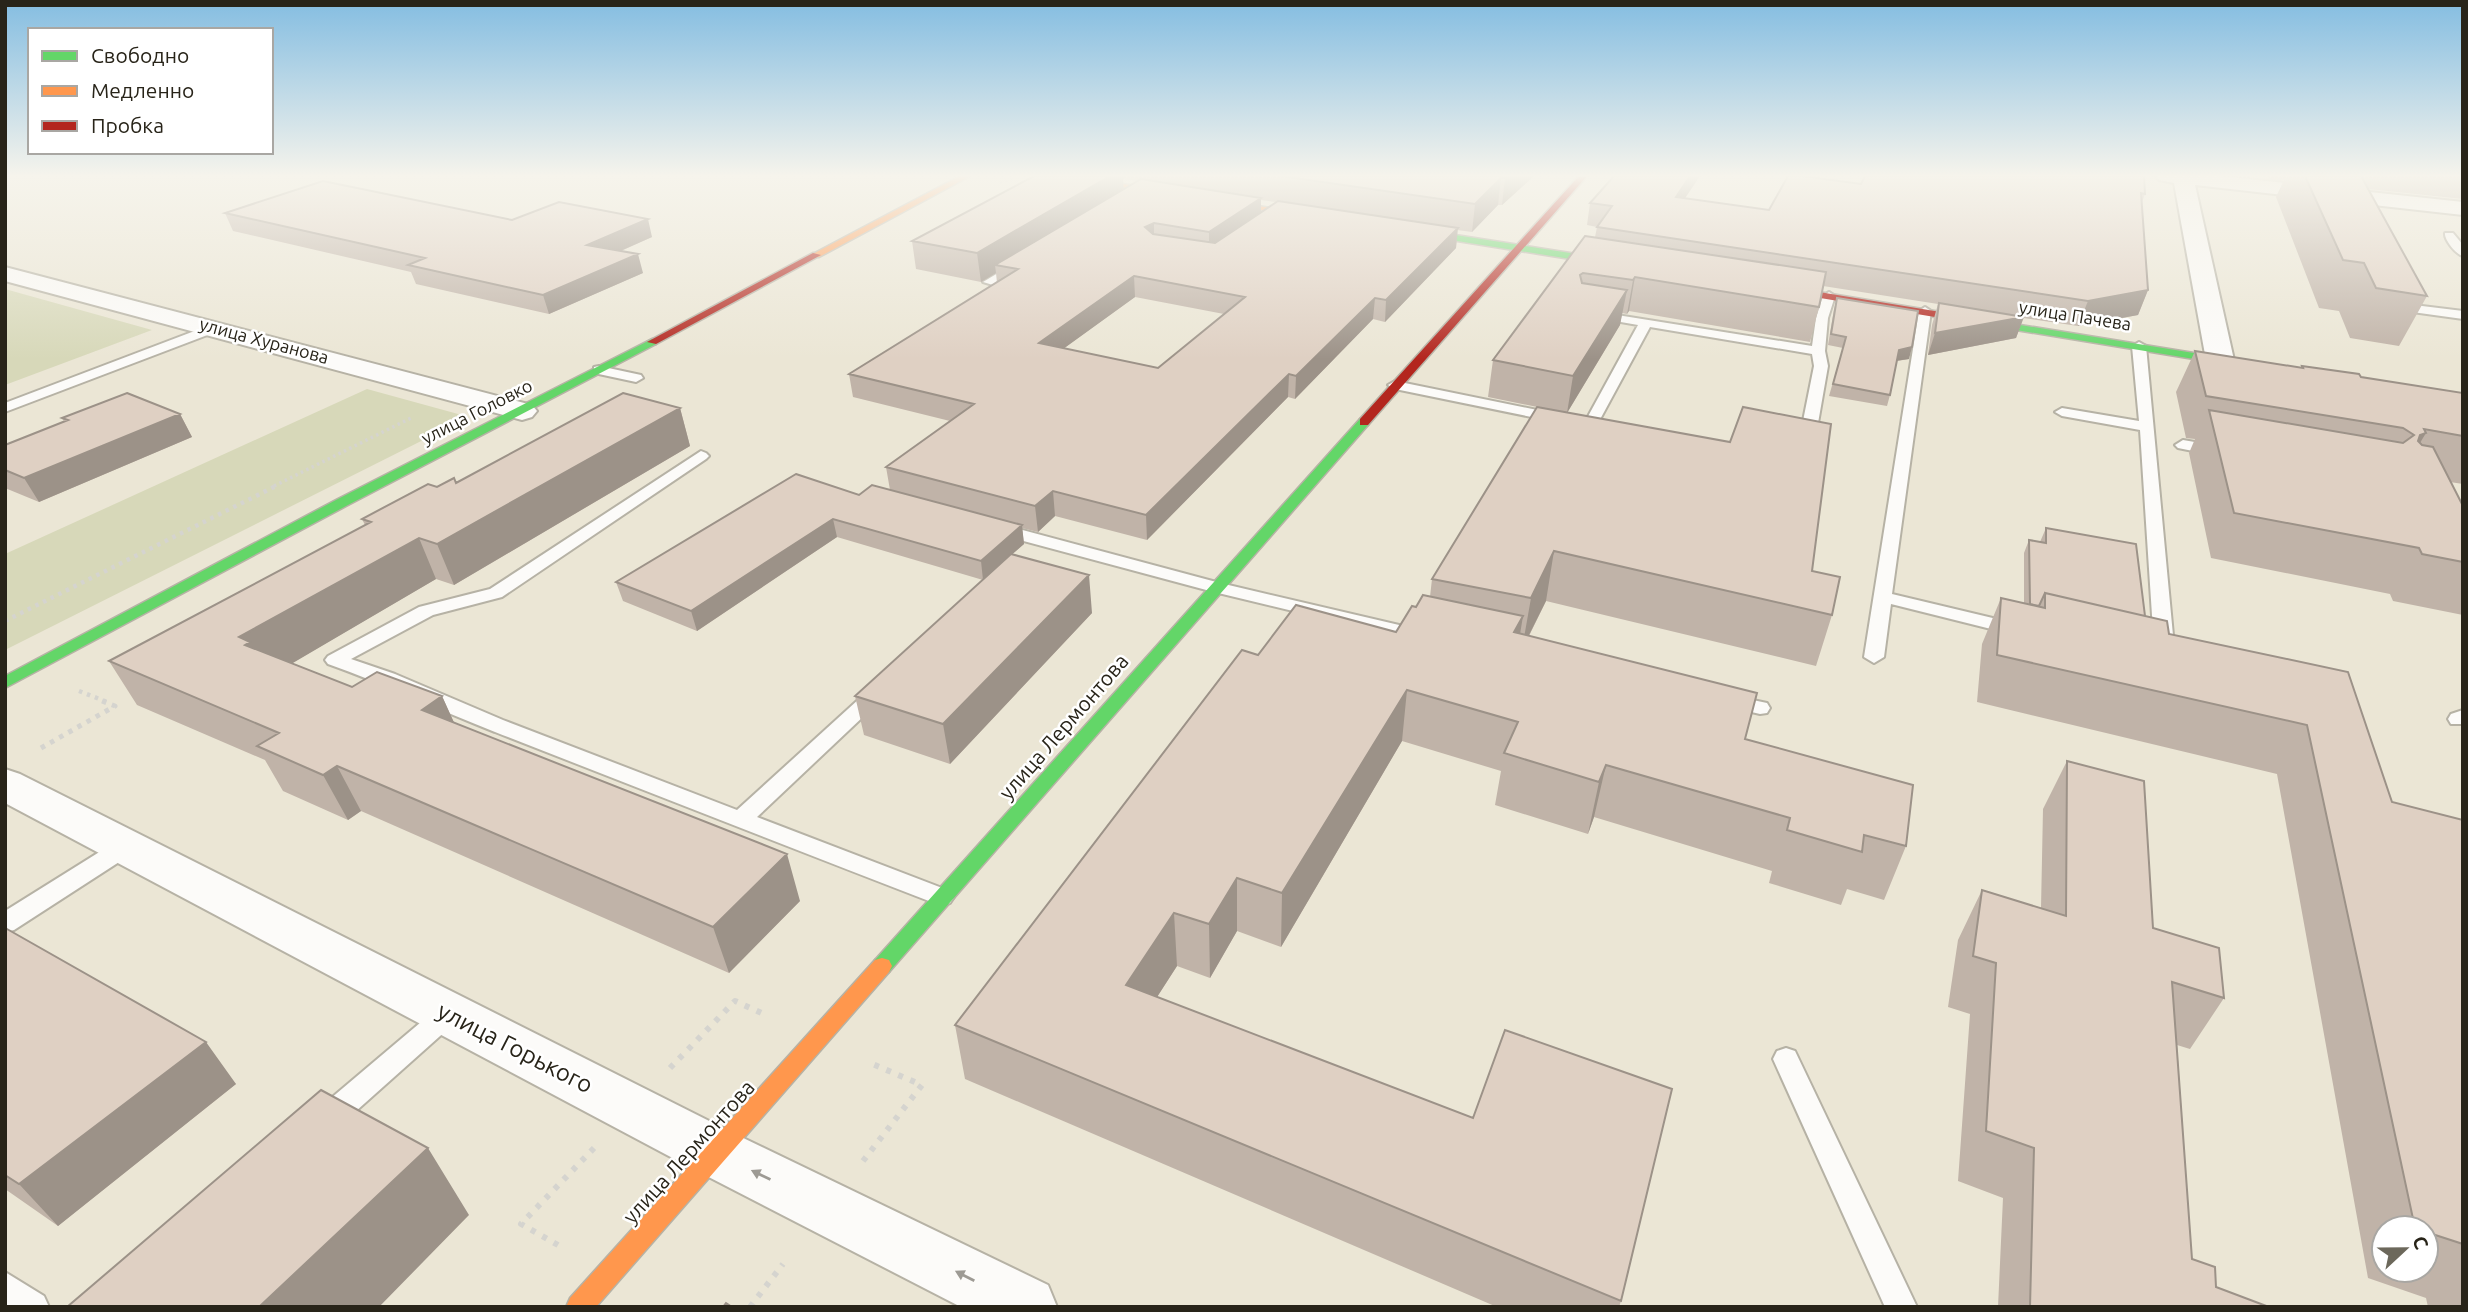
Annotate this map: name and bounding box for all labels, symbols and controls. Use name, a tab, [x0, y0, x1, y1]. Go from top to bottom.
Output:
legend	[28, 28, 273, 154]
text: Свободно	[91, 43, 189, 67]
text: Медленно	[91, 78, 194, 102]
text: Пробка	[91, 113, 164, 137]
street label: улица Пачева	[2017, 296, 2133, 334]
street label: улица Хуранова	[197, 313, 331, 367]
street label: улица Головко	[418, 375, 535, 448]
street label: улица Лермонтова	[994, 649, 1133, 804]
street label: улица Горького	[433, 997, 597, 1098]
street label: улица Лермонтова	[618, 1075, 759, 1228]
one-way arrow	[751, 1169, 771, 1180]
north arrow	[2370, 1214, 2440, 1284]
text: С	[2408, 1233, 2433, 1252]
one-way arrow	[955, 1271, 975, 1282]

